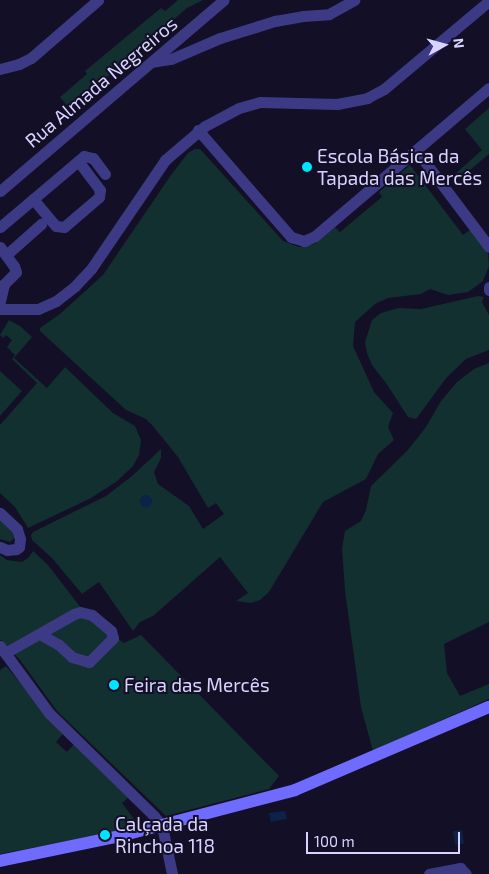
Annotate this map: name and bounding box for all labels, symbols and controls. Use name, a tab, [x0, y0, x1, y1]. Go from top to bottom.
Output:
street label: Rua Almada Negreiros	[20, 12, 182, 152]
north arrow	[419, 20, 469, 70]
text: N	[450, 37, 468, 49]
place label: Escola Básica da Tapada das Mercês	[317, 145, 482, 189]
marker: Escola Básica da Tapada das Mercês	[301, 161, 313, 173]
place label: Feira das Mercês	[124, 674, 270, 696]
marker: Feira das Mercês	[108, 679, 120, 691]
place label: Calçada da Rinchoa 118	[115, 813, 215, 857]
scale bar	[309, 822, 463, 854]
marker: Calçada da Rinchoa 118	[99, 829, 111, 841]
text: 100 m	[314, 832, 355, 850]

